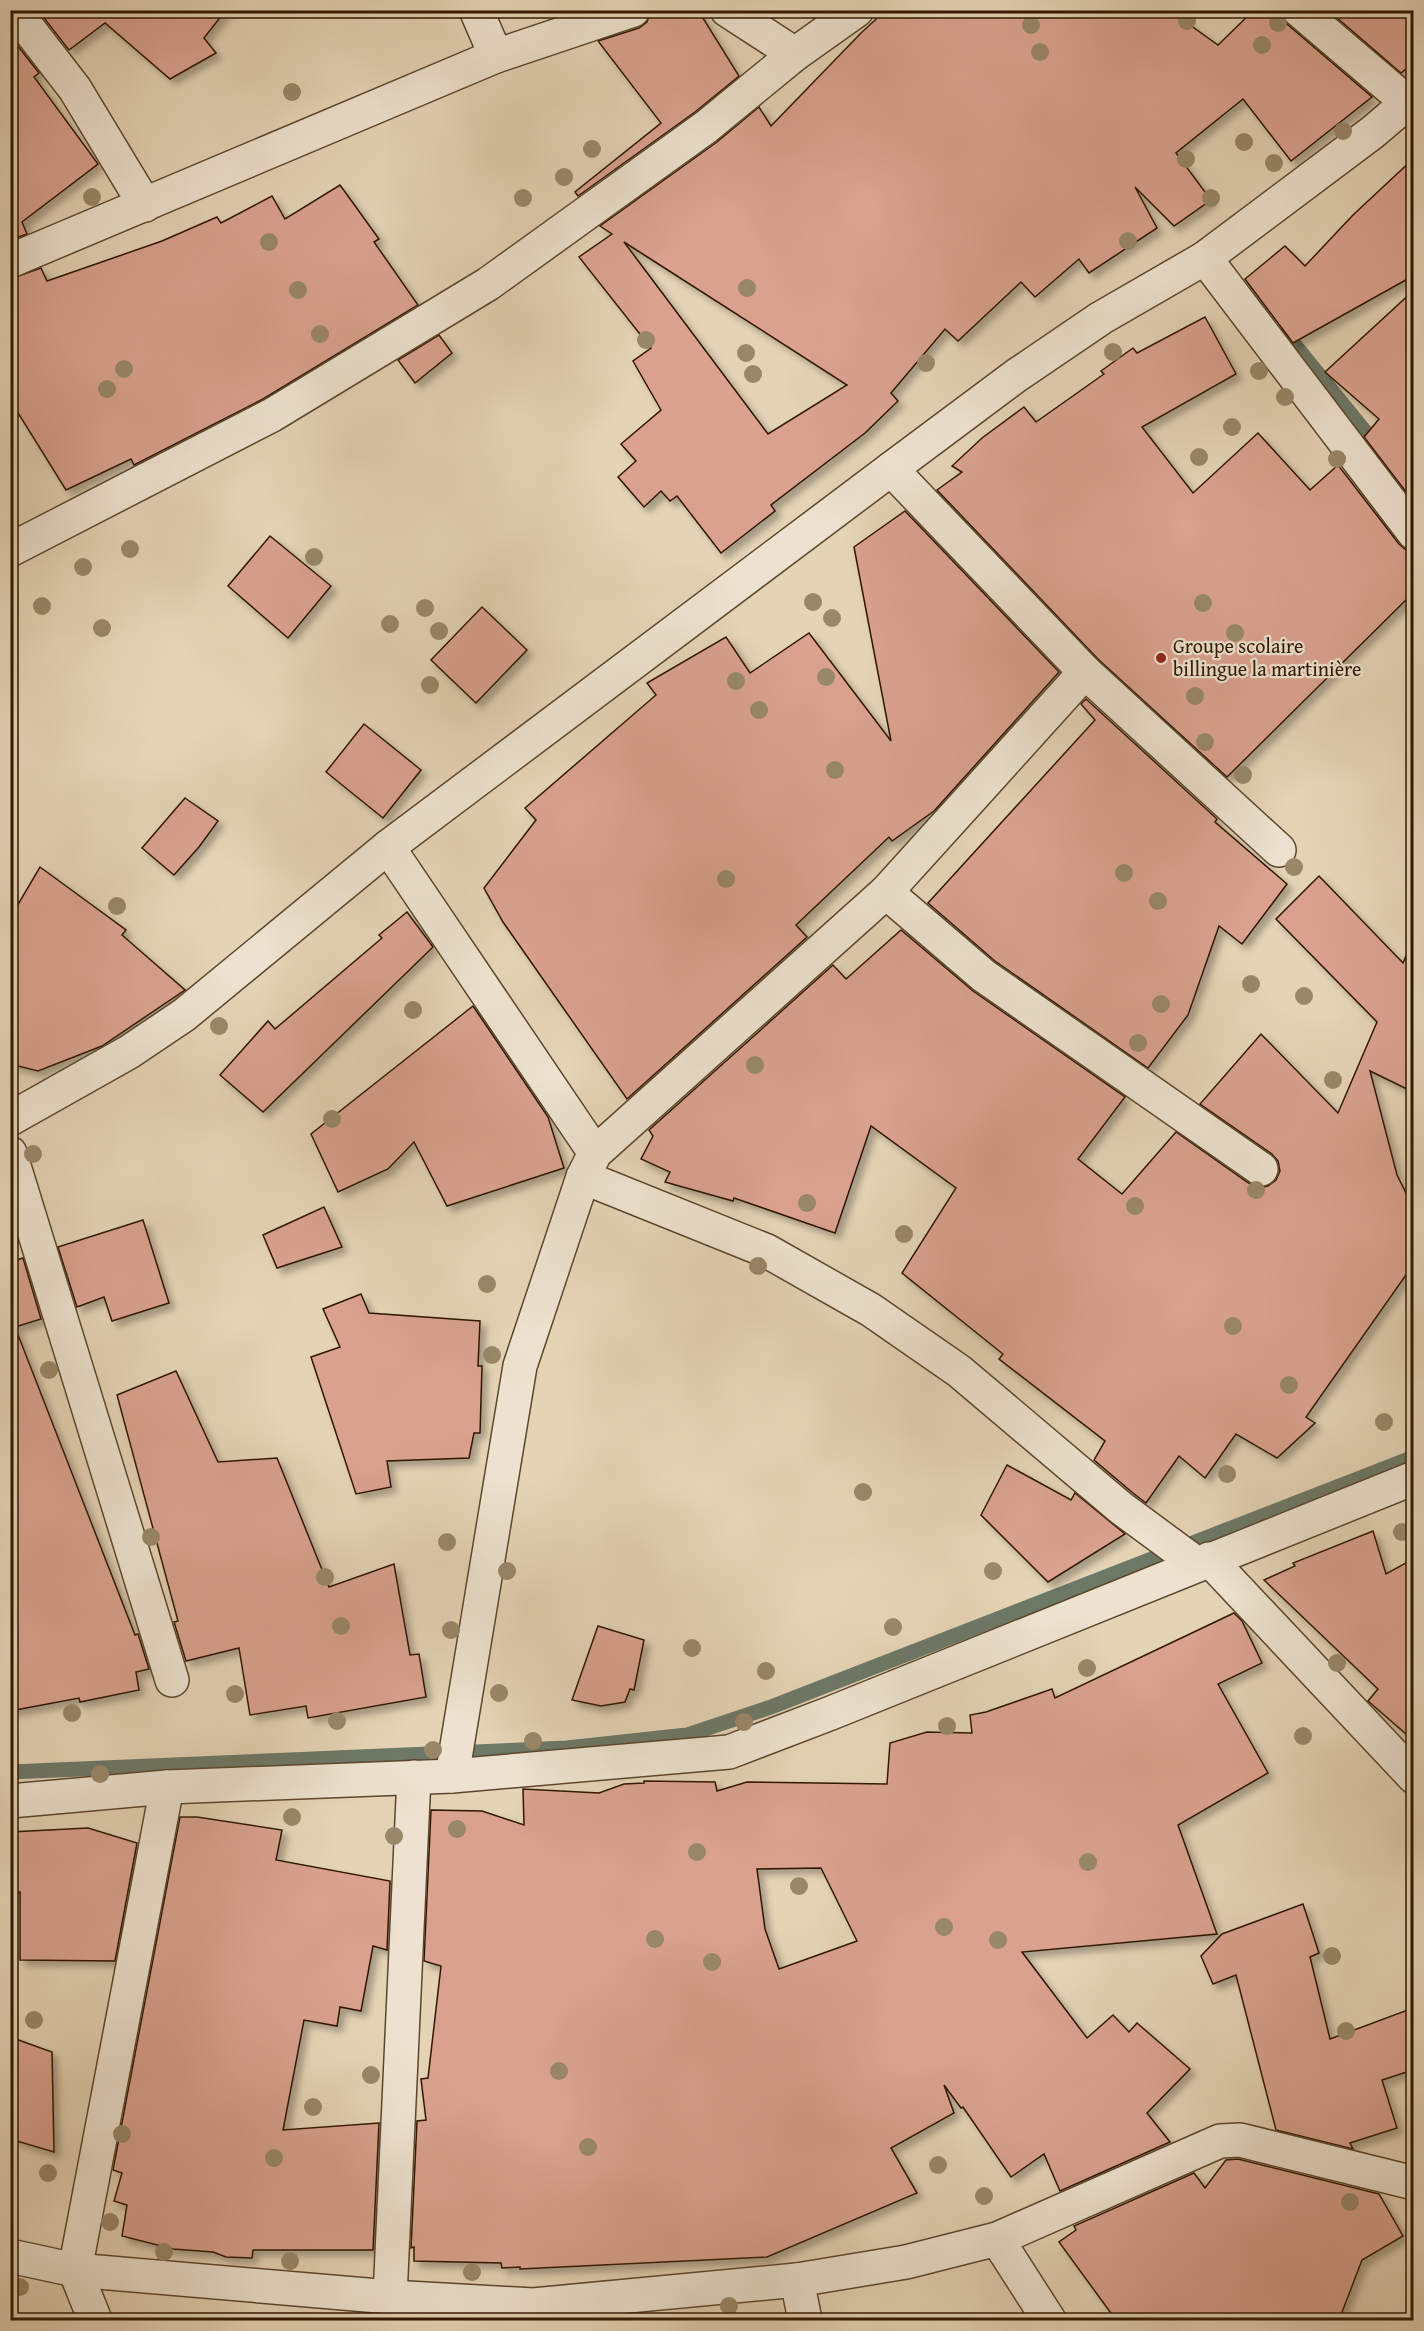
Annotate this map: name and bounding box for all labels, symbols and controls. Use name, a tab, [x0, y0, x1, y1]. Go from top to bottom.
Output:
place label: Groupe scolaire billingue la martinière	[1173, 631, 1361, 683]
marker: Groupe scolaire billingue la martinière	[1154, 651, 1168, 665]

